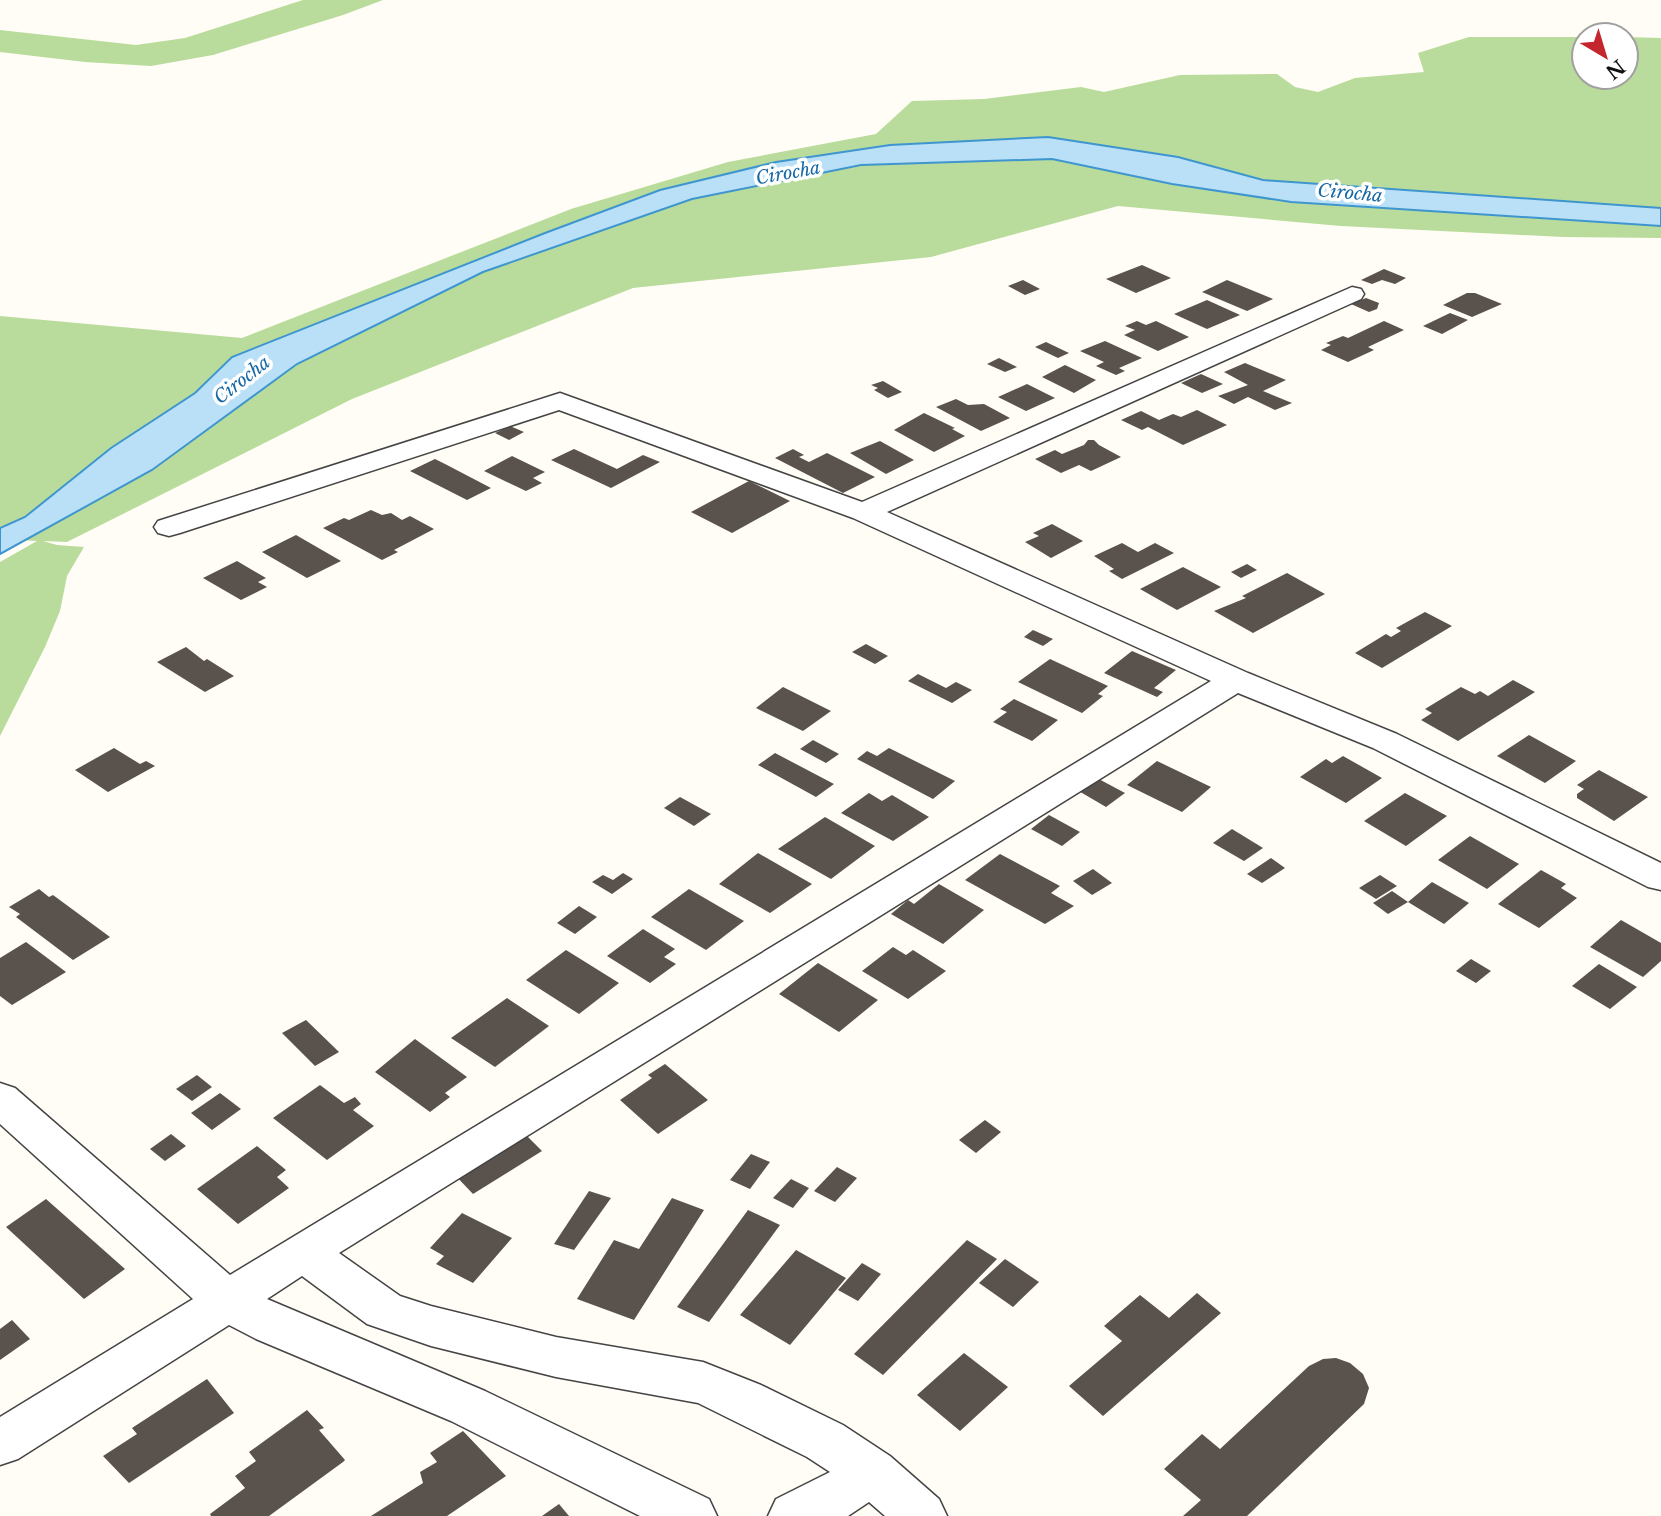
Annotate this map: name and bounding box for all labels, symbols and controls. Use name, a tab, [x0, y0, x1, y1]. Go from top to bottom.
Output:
north arrow	[1570, 21, 1640, 91]
text: N	[1601, 54, 1629, 84]
water label: Cirocha	[754, 156, 822, 190]
water label: Cirocha	[1317, 179, 1383, 207]
water label: Cirocha	[209, 351, 275, 409]

